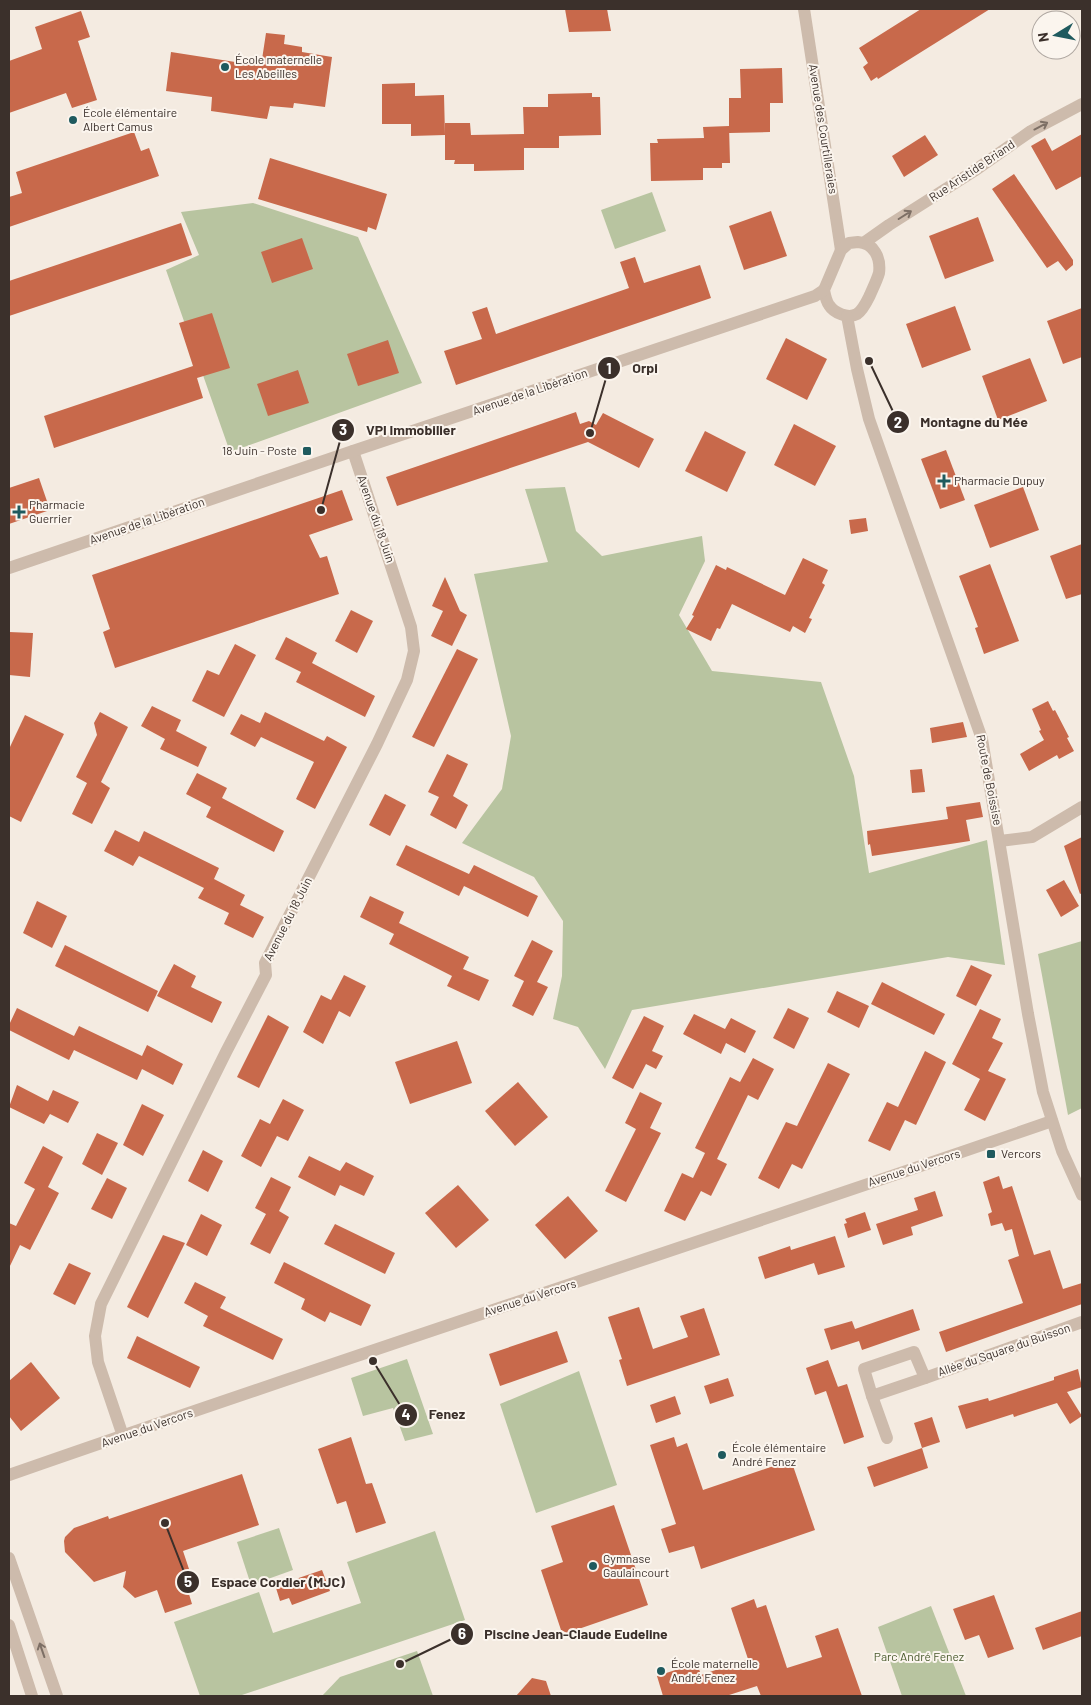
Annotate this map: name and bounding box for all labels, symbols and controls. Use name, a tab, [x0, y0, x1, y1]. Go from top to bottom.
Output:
north arrow	[1031, 10, 1081, 60]
text: N	[1034, 31, 1052, 43]
place label: École maternelle Les Abeilles	[235, 52, 322, 80]
marker: École maternelle Les Abeilles	[219, 61, 231, 73]
street label: Avenue des Courtilleraies	[807, 63, 841, 195]
place label: École élémentaire Albert Camus	[83, 105, 177, 133]
marker: École élémentaire Albert Camus	[67, 114, 79, 126]
one-way arrow	[1033, 121, 1048, 130]
street label: Rue Aristide Briand	[926, 136, 1017, 204]
one-way arrow	[898, 209, 912, 219]
callout: Orpi	[597, 354, 667, 383]
text: 1	[606, 359, 612, 377]
text: Orpi	[632, 359, 658, 376]
street label: Avenue de la Libération	[470, 365, 589, 417]
callout: Montagne du Mée	[885, 408, 1038, 437]
text: 2	[894, 413, 902, 431]
text: Montagne du Mée	[920, 413, 1028, 430]
callout: VPI Immobilier	[331, 416, 465, 445]
text: 3	[339, 420, 347, 438]
text: VPI Immobilier	[366, 421, 457, 438]
place label: 18 Juin - Poste	[222, 443, 297, 457]
marker: 18 Juin - Poste	[301, 445, 313, 457]
street label: Avenue du 18 Juin	[355, 473, 398, 564]
place label: Pharmacie Dupuy	[954, 473, 1045, 487]
marker: Pharmacie Dupuy	[938, 475, 950, 487]
street label: Avenue de la Libération	[87, 494, 206, 546]
place label: Pharmacie Guerrier	[29, 497, 85, 525]
marker: Pharmacie Guerrier	[13, 506, 25, 518]
street label: Route de Boissise	[974, 733, 1006, 826]
street label: Avenue du 18 Juin	[260, 875, 314, 963]
street label: Avenue du Vercors	[866, 1145, 962, 1189]
place label: Vercors	[1001, 1146, 1041, 1160]
marker: Vercors	[985, 1148, 997, 1160]
street label: Avenue du Vercors	[482, 1275, 578, 1319]
street label: Allée du Square du Buisson	[936, 1320, 1072, 1378]
callout: Fenez	[394, 1400, 475, 1429]
street label: Avenue du Vercors	[99, 1405, 195, 1449]
text: 4	[401, 1405, 411, 1423]
text: Fenez	[429, 1405, 466, 1422]
place label: École élémentaire André Fenez	[732, 1440, 826, 1468]
marker: École élémentaire André Fenez	[716, 1449, 728, 1461]
place label: Gymnase Gaulaincourt	[603, 1551, 669, 1579]
marker: Gymnase Gaulaincourt	[587, 1560, 599, 1572]
callout: Espace Cordier (MJC)	[176, 1568, 355, 1597]
text: 5	[184, 1572, 192, 1590]
text: Espace Cordier (MJC)	[211, 1573, 345, 1590]
callout: Piscine Jean-Claude Eudeline	[449, 1619, 678, 1648]
text: 6	[458, 1624, 466, 1642]
text: Piscine Jean-Claude Eudeline	[484, 1625, 668, 1642]
one-way arrow	[36, 1642, 46, 1658]
park label: Parc André Fenez	[874, 1649, 964, 1663]
place label: École maternelle André Fenez	[671, 1656, 758, 1684]
marker: École maternelle André Fenez	[655, 1665, 667, 1677]

